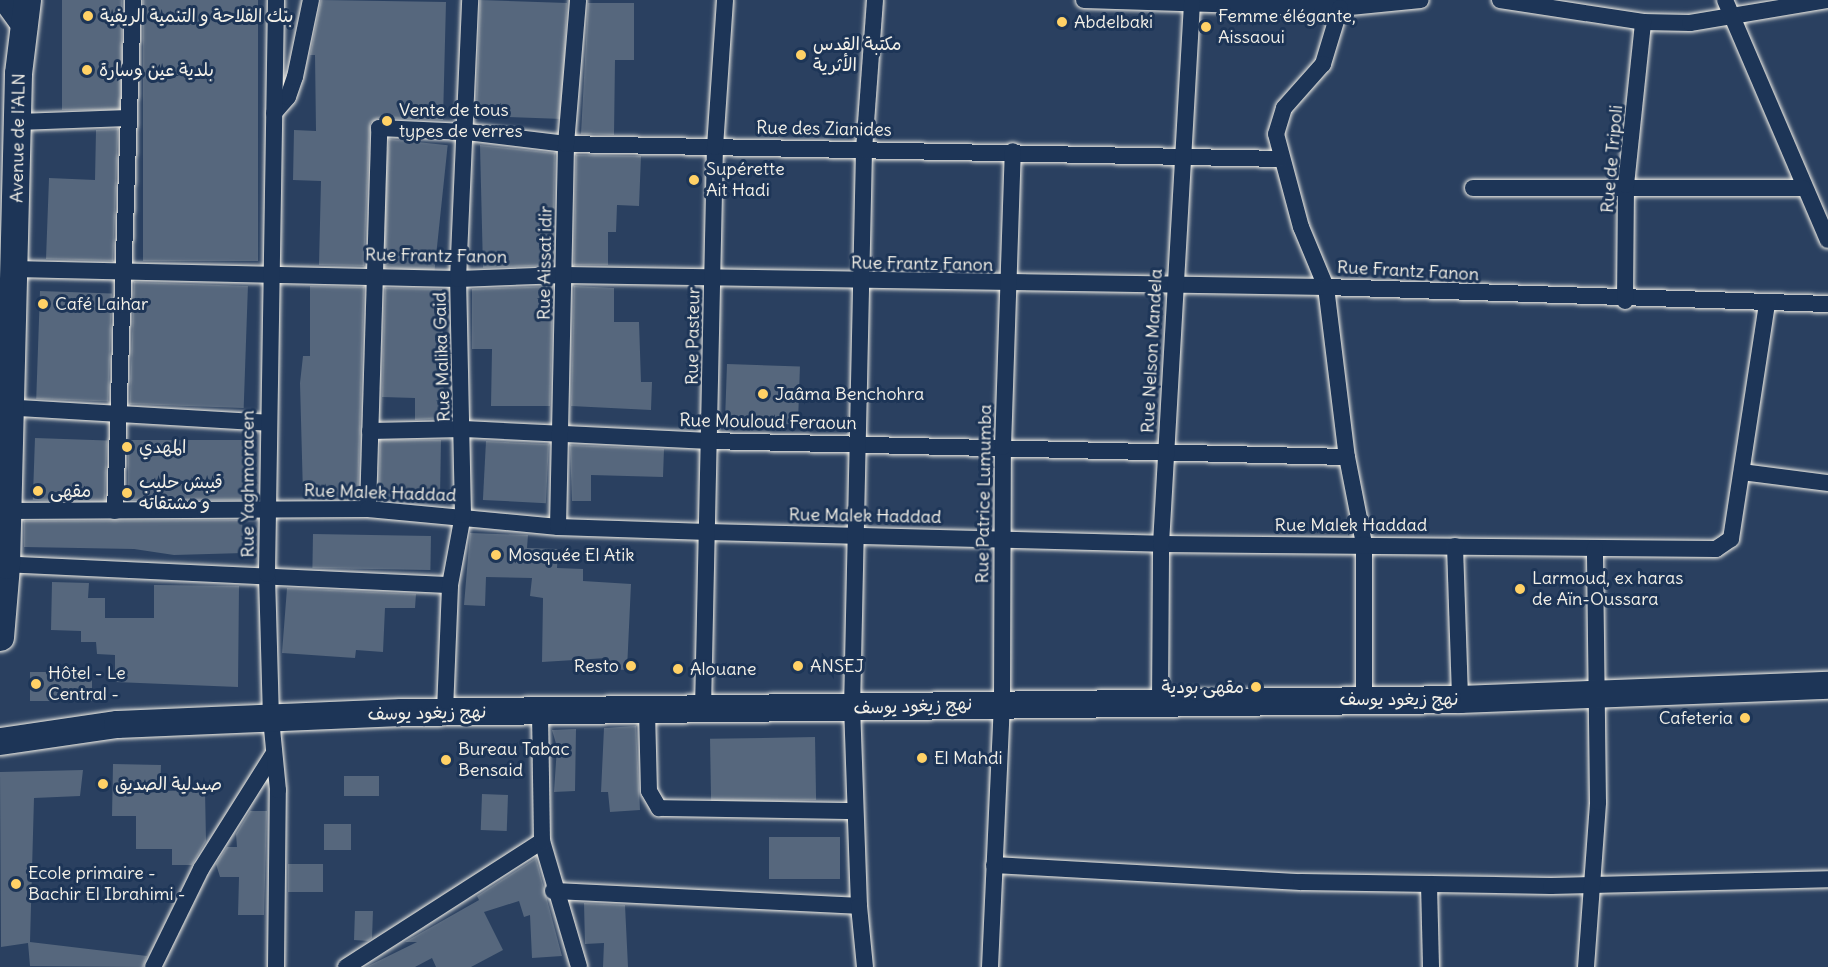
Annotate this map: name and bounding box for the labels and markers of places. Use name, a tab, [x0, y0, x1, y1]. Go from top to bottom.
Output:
place label: بنك الفلاحة و التنمية الريفية	[100, 5, 294, 27]
place label: Femme élégante, Aissaoui	[1218, 6, 1356, 48]
marker: بنك الفلاحة و التنمية الريفية	[81, 9, 95, 23]
place label: Abdelbaki	[1074, 11, 1153, 33]
marker: Abdelbaki	[1055, 15, 1069, 29]
marker: Femme élégante, Aissaoui	[1199, 20, 1213, 34]
place label: مكتبة القدس الأثرية	[813, 34, 902, 76]
marker: مكتبة القدس الأثرية	[794, 48, 808, 62]
place label: بلدية عين وسارة	[99, 59, 214, 81]
marker: بلدية عين وسارة	[80, 63, 94, 77]
place label: Vente de tous types de verres	[399, 100, 523, 142]
marker: Vente de tous types de verres	[380, 114, 394, 128]
place label: Supérette Ait Hadi	[706, 159, 785, 201]
marker: Supérette Ait Hadi	[687, 173, 701, 187]
place label: Café Laihar	[55, 293, 148, 315]
marker: Café Laihar	[36, 297, 50, 311]
place label: Jaâma Benchohra	[775, 383, 924, 405]
marker: Jaâma Benchohra	[756, 387, 770, 401]
place label: المهدي	[139, 436, 187, 458]
marker: المهدي	[120, 440, 134, 454]
place label: قيبش حليب و مشتقاته	[139, 472, 223, 514]
place label: مقهى	[50, 480, 91, 502]
marker: مقهى	[31, 484, 45, 498]
marker: قيبش حليب و مشتقاته	[120, 486, 134, 500]
place label: Mosquée El Atik	[508, 544, 634, 566]
marker: Mosquée El Atik	[489, 548, 503, 562]
place label: Larmoud, ex haras de Aïn-Oussara	[1532, 568, 1683, 610]
marker: Larmoud, ex haras de Aïn-Oussara	[1513, 582, 1527, 596]
place label: Resto	[574, 655, 619, 677]
place label: ANSEJ	[810, 655, 864, 677]
place label: Alouane	[690, 658, 757, 680]
marker: Resto	[624, 659, 638, 673]
marker: ANSEJ	[791, 659, 805, 673]
marker: Alouane	[671, 662, 685, 676]
place label: Hôtel - Le Central -	[48, 663, 126, 706]
place label: مقهى بودية	[1162, 676, 1244, 698]
marker: Hôtel - Le Central -	[29, 677, 43, 691]
marker: مقهى بودية	[1249, 680, 1263, 694]
place label: Cafeteria	[1659, 707, 1733, 729]
marker: Cafeteria	[1738, 711, 1752, 725]
place label: Bureau Tabac Bensaid	[458, 739, 570, 782]
place label: El Mahdi	[934, 747, 1003, 769]
marker: El Mahdi	[915, 751, 929, 765]
marker: Bureau Tabac Bensaid	[439, 753, 453, 767]
place label: صيدلية الصديق	[115, 773, 222, 795]
marker: صيدلية الصديق	[96, 777, 110, 791]
place label: Ecole primaire - Bachir El Ibrahimi -	[28, 863, 186, 906]
marker: Ecole primaire - Bachir El Ibrahimi -	[9, 877, 23, 891]

